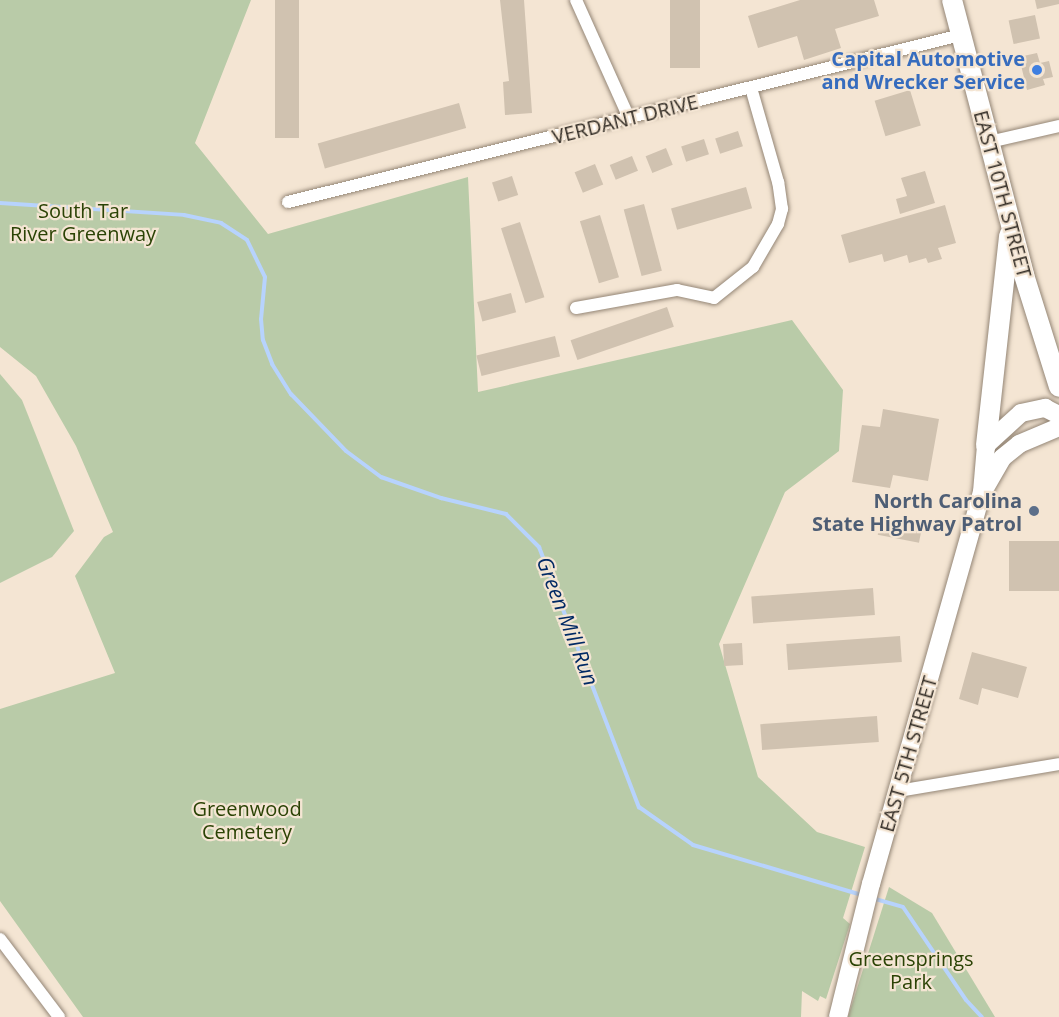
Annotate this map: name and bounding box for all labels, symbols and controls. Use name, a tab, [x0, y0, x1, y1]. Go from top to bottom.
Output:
place label: Capital Automotive and Wrecker Service	[821, 46, 1025, 93]
marker: Capital Automotive and Wrecker Service	[1030, 63, 1044, 77]
street label: VERDANT DRIVE	[550, 89, 700, 149]
street label: EAST 10TH STREET	[969, 108, 1037, 280]
park label: South Tar River Greenway	[10, 199, 156, 246]
place label: North Carolina State Highway Patrol	[812, 488, 1022, 535]
marker: North Carolina State Highway Patrol	[1027, 504, 1041, 518]
water label: Green Mill Run	[532, 553, 604, 689]
street label: EAST 5TH STREET	[874, 673, 942, 835]
park label: Greenwood Cemetery	[192, 796, 302, 843]
park label: Greensprings Park	[848, 946, 974, 993]

